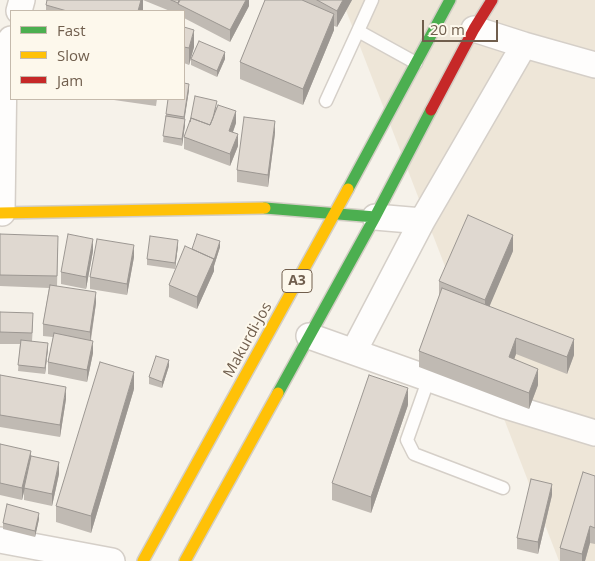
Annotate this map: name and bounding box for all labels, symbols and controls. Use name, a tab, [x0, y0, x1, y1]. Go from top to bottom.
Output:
legend	[10, 10, 185, 100]
scale bar	[425, 10, 501, 42]
text: 20 m	[430, 19, 465, 39]
text: Fast	[57, 20, 86, 40]
text: Slow	[57, 45, 90, 65]
text: Jam	[57, 70, 83, 90]
road number: A3	[282, 270, 312, 292]
street label: Makurdi-Jos	[220, 299, 276, 381]

